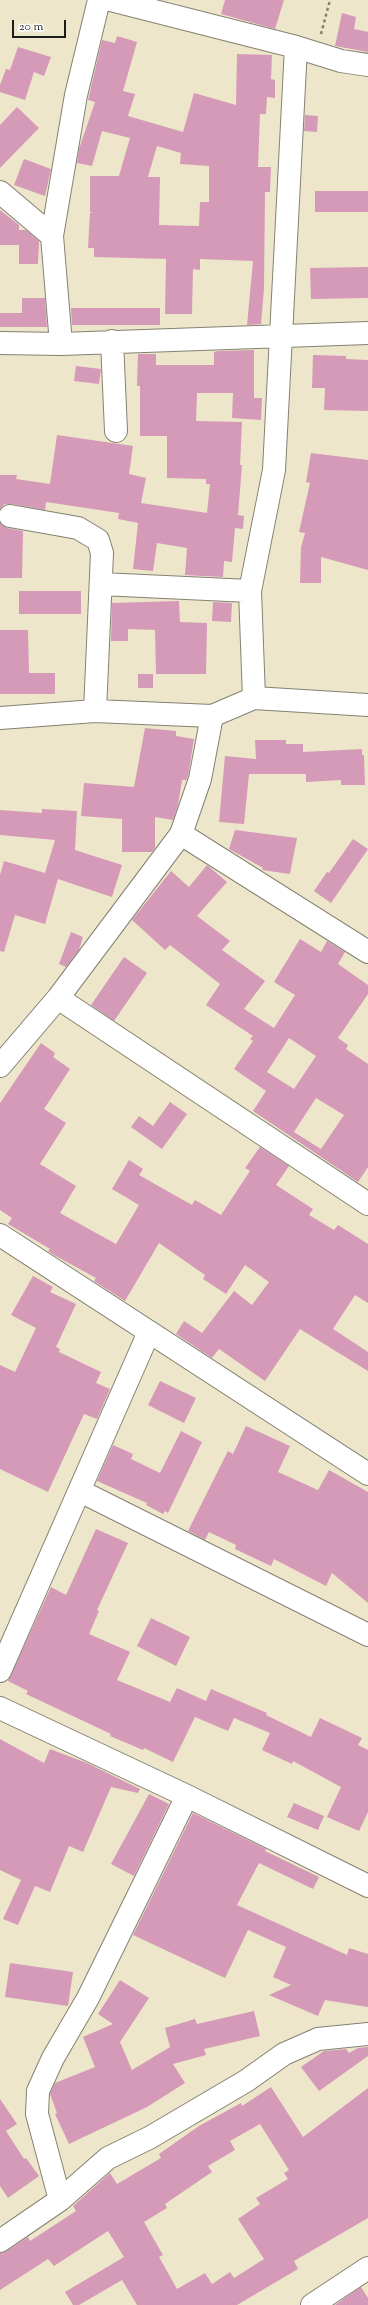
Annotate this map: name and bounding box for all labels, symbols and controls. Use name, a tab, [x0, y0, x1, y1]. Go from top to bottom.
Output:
scale bar	[14, 12, 68, 38]
text: 20 m	[19, 18, 43, 36]

